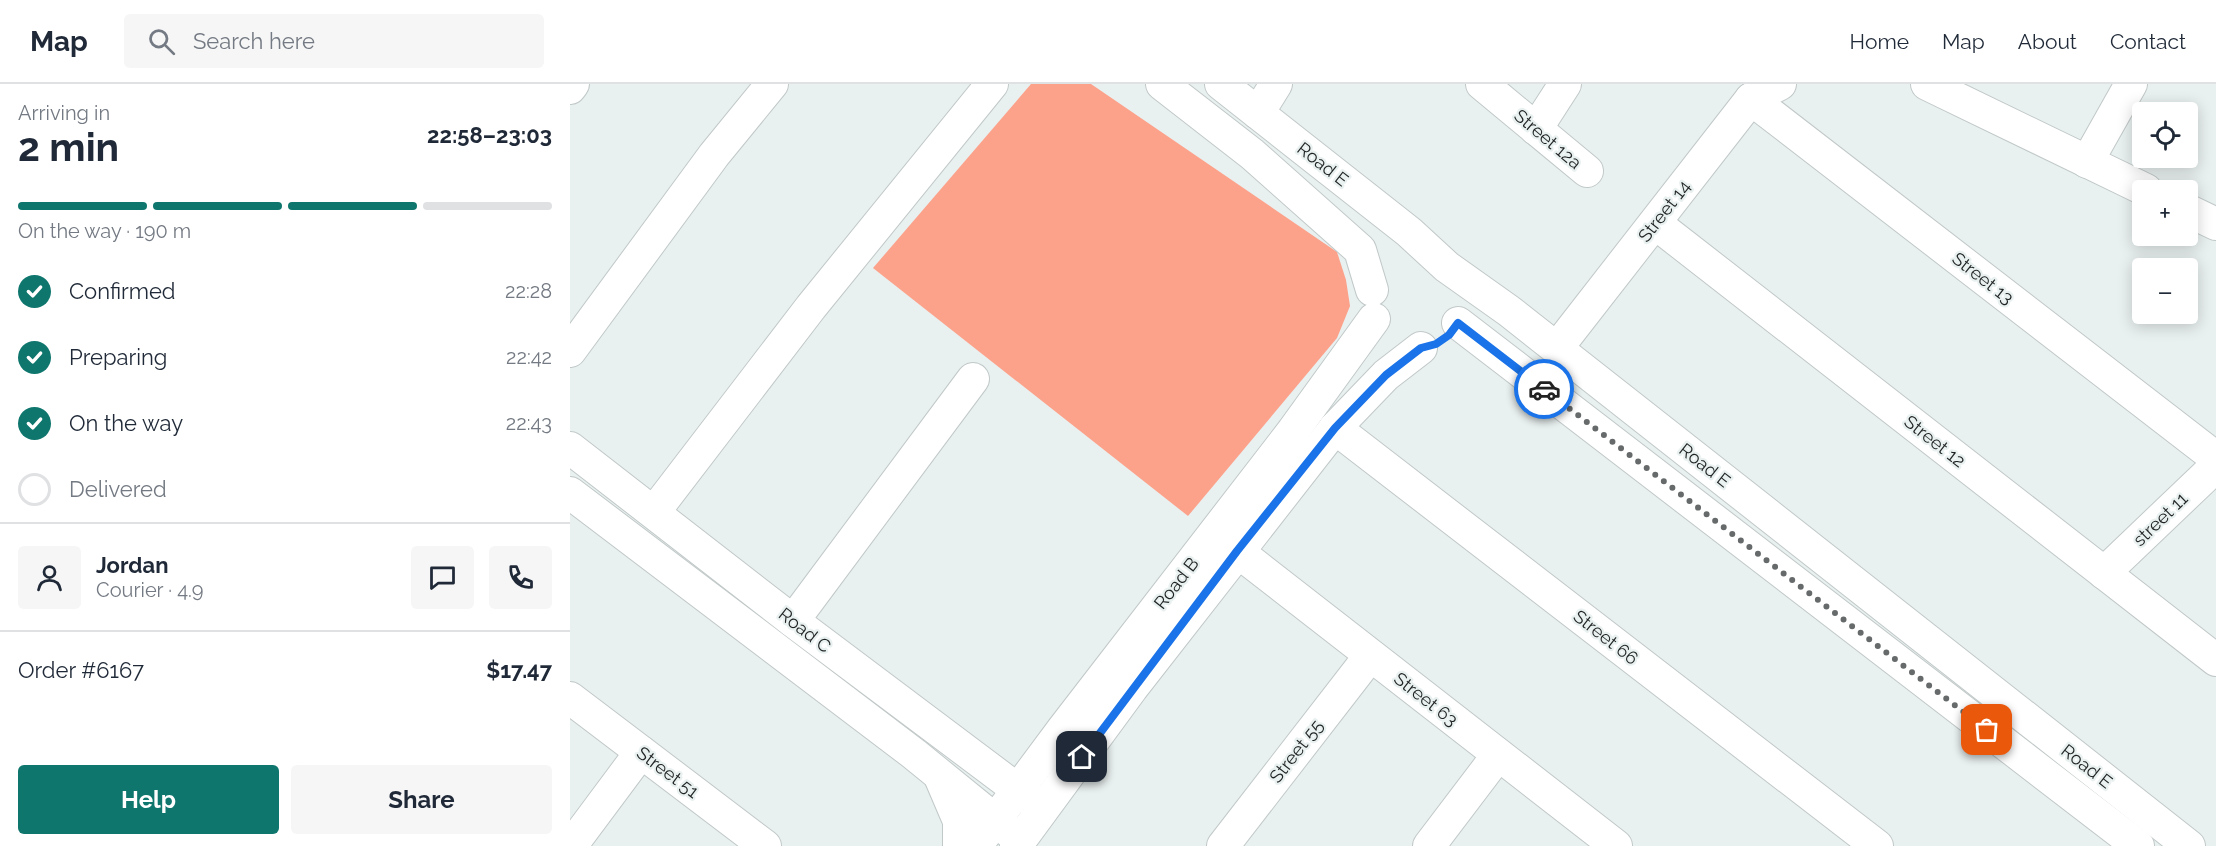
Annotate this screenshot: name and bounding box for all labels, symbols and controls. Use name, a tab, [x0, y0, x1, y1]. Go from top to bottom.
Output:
search box	[124, 14, 544, 68]
text: Map	[30, 25, 88, 58]
icon: search	[145, 25, 178, 58]
text: Search here	[193, 28, 315, 54]
text: Home	[1850, 29, 1909, 54]
text: Map	[1942, 29, 1985, 54]
text: About	[2018, 29, 2077, 54]
text: Contact	[2110, 29, 2186, 54]
text: Arriving in	[18, 101, 110, 125]
map controls	[2132, 102, 2198, 324]
button: locate	[2132, 102, 2198, 168]
street label: Street 12a	[1510, 105, 1586, 173]
text: 22:58–23:03	[427, 122, 552, 148]
text: 2 min	[18, 124, 119, 170]
street label: Road E	[1293, 138, 1353, 190]
street label: Street 14	[1634, 176, 1695, 246]
button: +	[2132, 180, 2198, 246]
text: On the way · 190 m	[18, 219, 191, 243]
street label: Street 13	[1948, 248, 2018, 308]
button: −	[2132, 258, 2198, 324]
icon: check	[18, 275, 51, 308]
text: Confirmed	[69, 278, 176, 304]
text: 22:28	[505, 279, 552, 303]
icon: check	[18, 341, 51, 374]
text: Preparing	[69, 344, 167, 370]
text: 22:42	[506, 345, 552, 369]
courier	[1514, 359, 1574, 419]
icon: car	[1528, 373, 1561, 406]
icon: check	[18, 407, 51, 440]
text: On the way	[69, 410, 183, 436]
text: 22:43	[506, 411, 552, 435]
street label: Street 12	[1900, 411, 1970, 471]
street label: Road E	[1675, 439, 1735, 491]
text: Delivered	[69, 476, 167, 502]
street label: street 11	[2128, 488, 2192, 550]
button: person	[18, 546, 81, 609]
button: chat	[411, 546, 474, 609]
button: phone	[489, 546, 552, 609]
text: Jordan	[96, 552, 168, 578]
street label: Road B	[1149, 553, 1203, 613]
text: Courier · 4.9	[96, 578, 204, 602]
street label: Road C	[775, 603, 835, 657]
street label: Street 66	[1570, 605, 1643, 669]
text: Order #6167	[18, 657, 144, 683]
text: $17.47	[486, 657, 552, 683]
street label: Street 63	[1390, 668, 1462, 730]
pin	[1961, 704, 2012, 755]
icon: bag	[1970, 713, 2003, 746]
street label: Street 55	[1265, 715, 1327, 787]
pin	[1056, 731, 1107, 782]
icon: home	[1065, 740, 1098, 773]
street label: Road E	[2057, 740, 2117, 792]
street label: Street 51	[633, 742, 703, 802]
button: Help	[18, 765, 279, 834]
button: Share	[291, 765, 552, 834]

